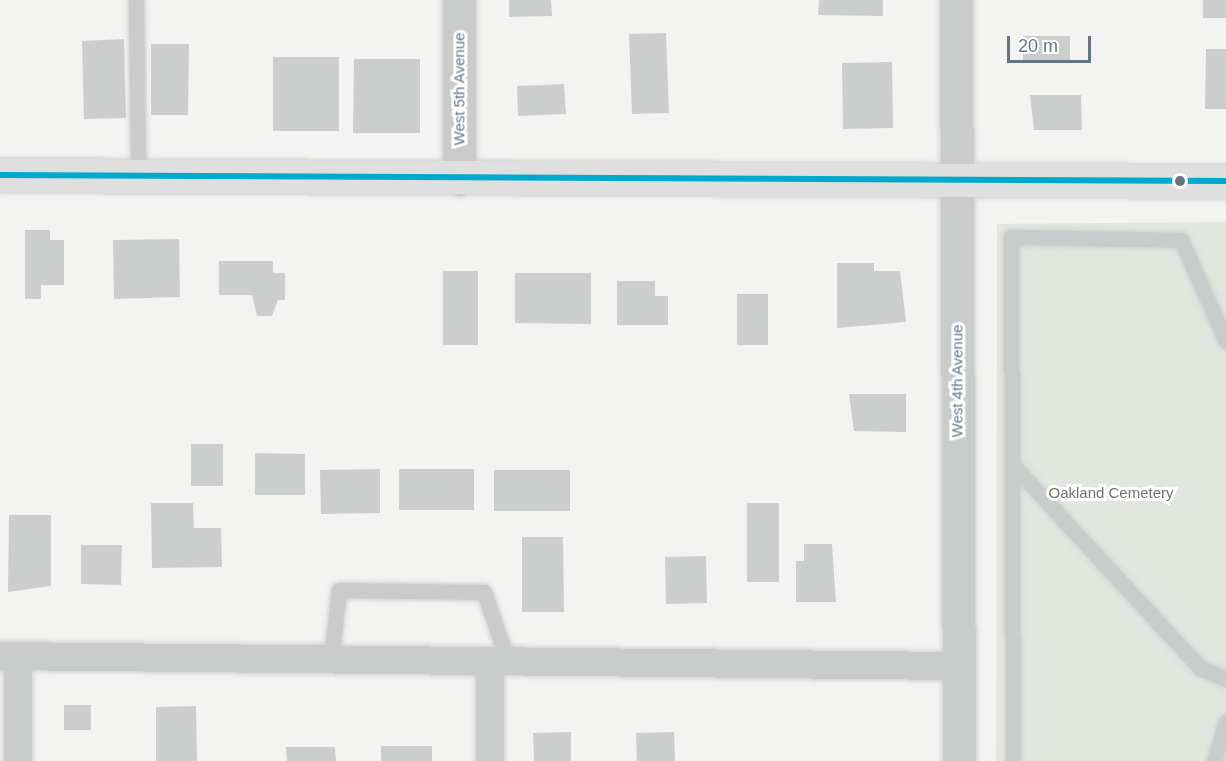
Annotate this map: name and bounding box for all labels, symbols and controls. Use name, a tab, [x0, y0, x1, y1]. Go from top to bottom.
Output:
scale bar	[1010, 24, 1094, 62]
street label: West 5th Avenue	[450, 32, 468, 146]
text: 20 m	[1018, 36, 1058, 56]
unlabelled marker	[1174, 175, 1186, 187]
street label: West 4th Avenue	[948, 324, 966, 438]
park label: Oakland Cemetery	[1048, 484, 1174, 502]

